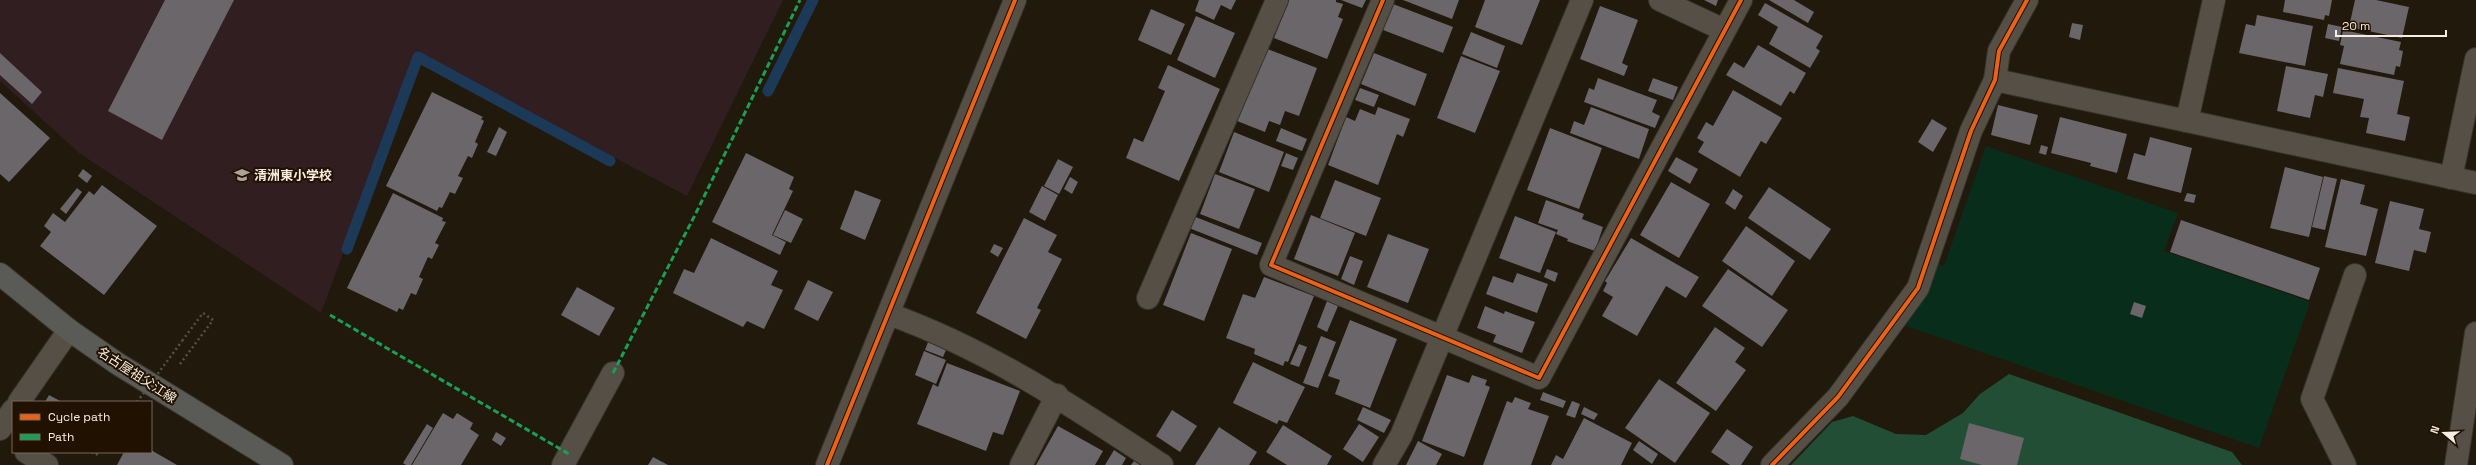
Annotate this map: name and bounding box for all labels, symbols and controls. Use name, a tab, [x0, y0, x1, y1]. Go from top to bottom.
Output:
scale bar	[2336, 12, 2446, 38]
text: 20 m	[2342, 18, 2370, 34]
school or university icon: 清洲東小学校	[233, 166, 251, 184]
place label: 清洲東小学校	[254, 167, 332, 184]
street label: 名古屋祖父江線	[94, 343, 180, 407]
legend	[12, 401, 152, 453]
text: Cycle path	[48, 409, 110, 425]
north arrow	[2424, 413, 2464, 453]
text: N	[2427, 424, 2442, 436]
text: Path	[48, 429, 74, 445]

